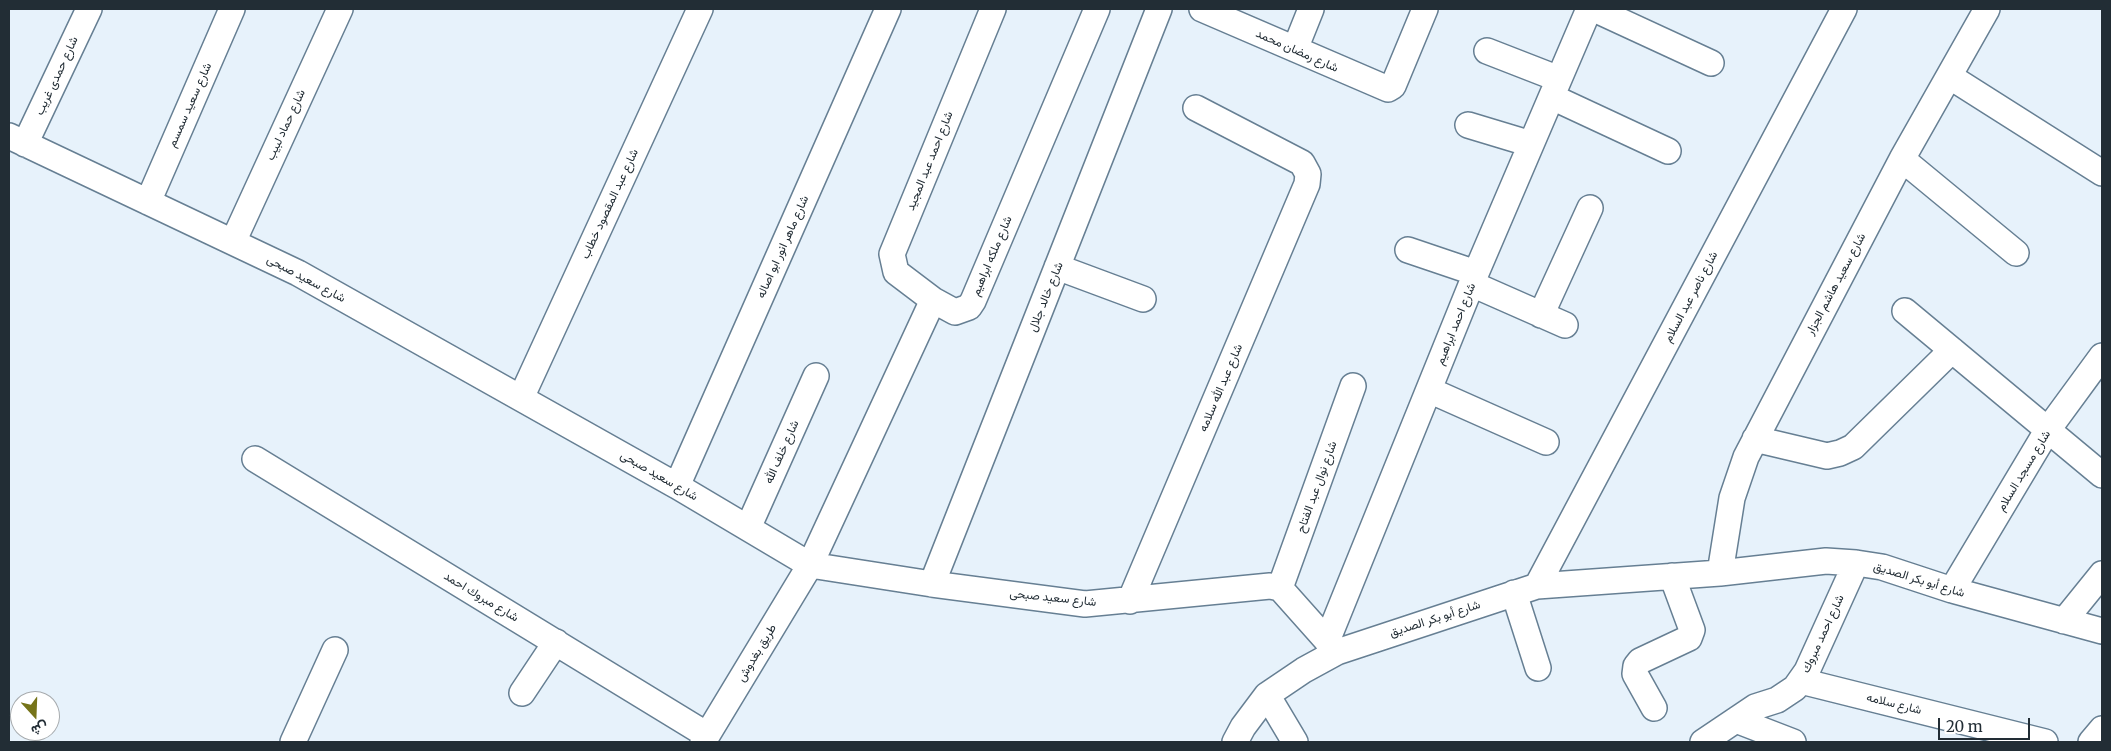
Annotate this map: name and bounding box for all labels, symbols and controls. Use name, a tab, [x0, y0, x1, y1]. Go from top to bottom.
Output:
street label: شارع رمضان محمد	[1254, 26, 1340, 76]
street label: شارع حمدى غريب	[32, 34, 82, 118]
street label: شارع سعيد سمسم	[165, 61, 215, 149]
street label: شارع حماد لبيب	[263, 87, 309, 163]
street label: شارع احمد عبد المجيد	[904, 109, 956, 213]
street label: شارع عبد المقصود خطاب	[578, 147, 642, 261]
street label: شارع ماهر انور ابو اصاله	[754, 193, 812, 301]
street label: شارع ملكه ابراهيم	[969, 214, 1015, 298]
street label: شارع سعيد هاشم الجزار	[1803, 231, 1869, 337]
street label: شارع ناصر عبد السلام	[1661, 249, 1721, 345]
street label: شارع سعيد صبحى	[264, 252, 348, 306]
street label: شارع خالد جلال	[1026, 260, 1066, 334]
street label: شارع احمد ابراهيم	[1433, 281, 1479, 367]
street label: شارع عبد الله سلامه	[1196, 342, 1246, 434]
street label: شارع خلف الله	[762, 418, 802, 486]
street label: شارع مسجد السلام	[1994, 428, 2054, 514]
street label: شارع نوال عبد الفتاح	[1294, 439, 1340, 535]
street label: شارع سعيد صبحى	[618, 448, 700, 504]
street label: شارع أبو بكر الصديق	[1872, 559, 1966, 601]
street label: شارع مبروك احمد	[441, 569, 521, 625]
street label: شارع سعيد صبحى	[1009, 586, 1097, 610]
street label: شارع احمد مبروك	[1799, 593, 1847, 675]
street label: شارع أبو بكر الصديق	[1388, 598, 1482, 640]
street label: طريق بغدوش	[734, 622, 780, 684]
street label: شارع سلامه	[1865, 690, 1923, 718]
north arrow	[10, 691, 60, 741]
scale bar	[1941, 708, 2034, 740]
text: 20 m	[1946, 717, 1983, 736]
text: ش	[29, 718, 51, 740]

